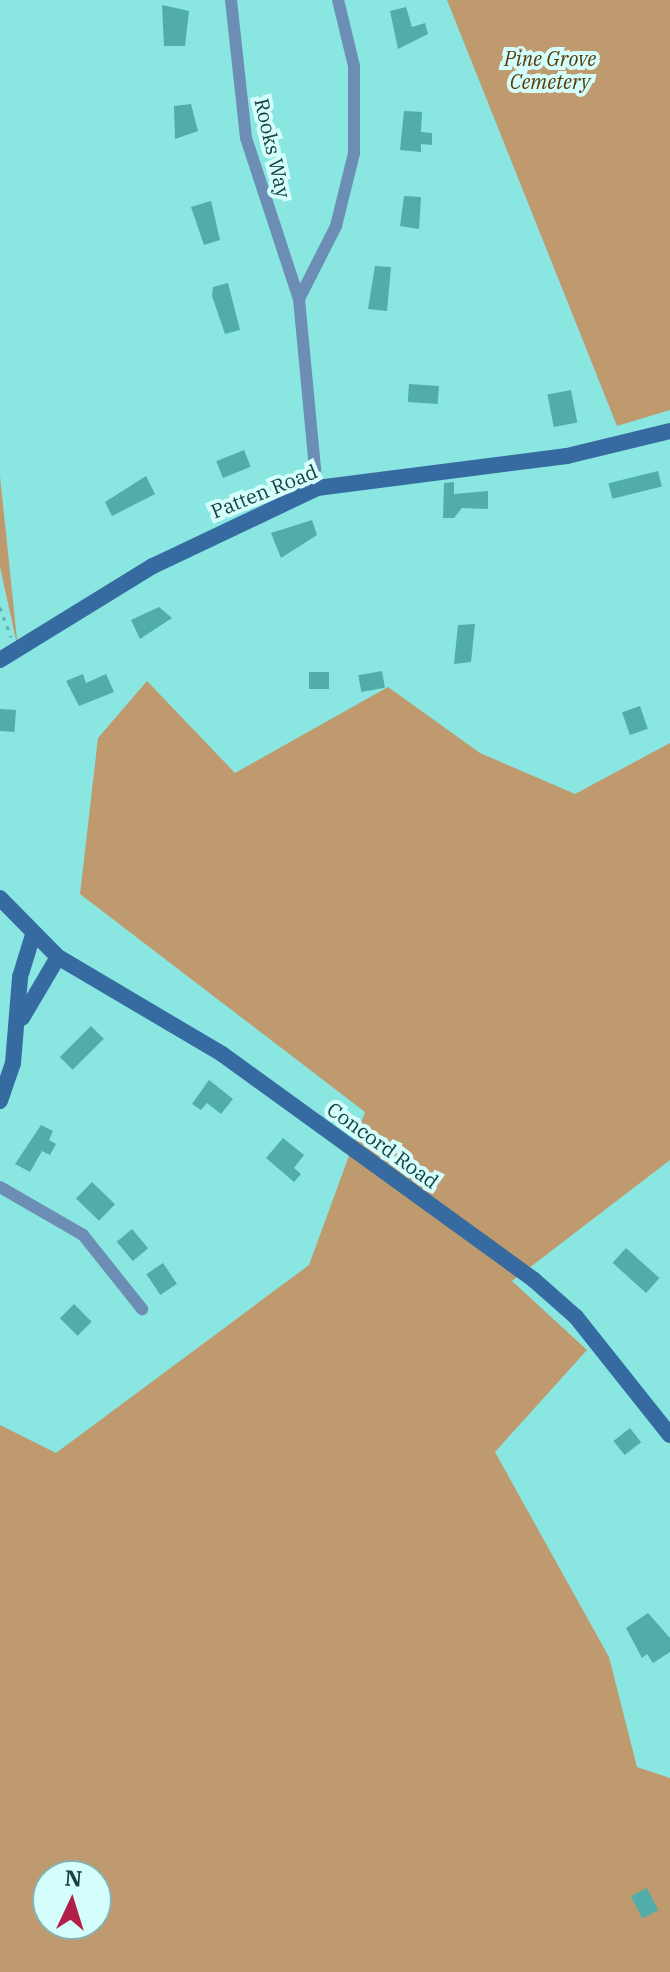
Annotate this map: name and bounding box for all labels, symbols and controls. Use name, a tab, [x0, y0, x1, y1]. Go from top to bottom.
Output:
park label: Pine Grove Cemetery	[504, 46, 596, 93]
street label: Rooks Way	[250, 96, 296, 200]
street label: Patten Road	[207, 459, 321, 523]
street label: Concord Road	[323, 1097, 443, 1193]
north arrow	[32, 1860, 112, 1940]
text: N	[64, 1862, 83, 1893]

